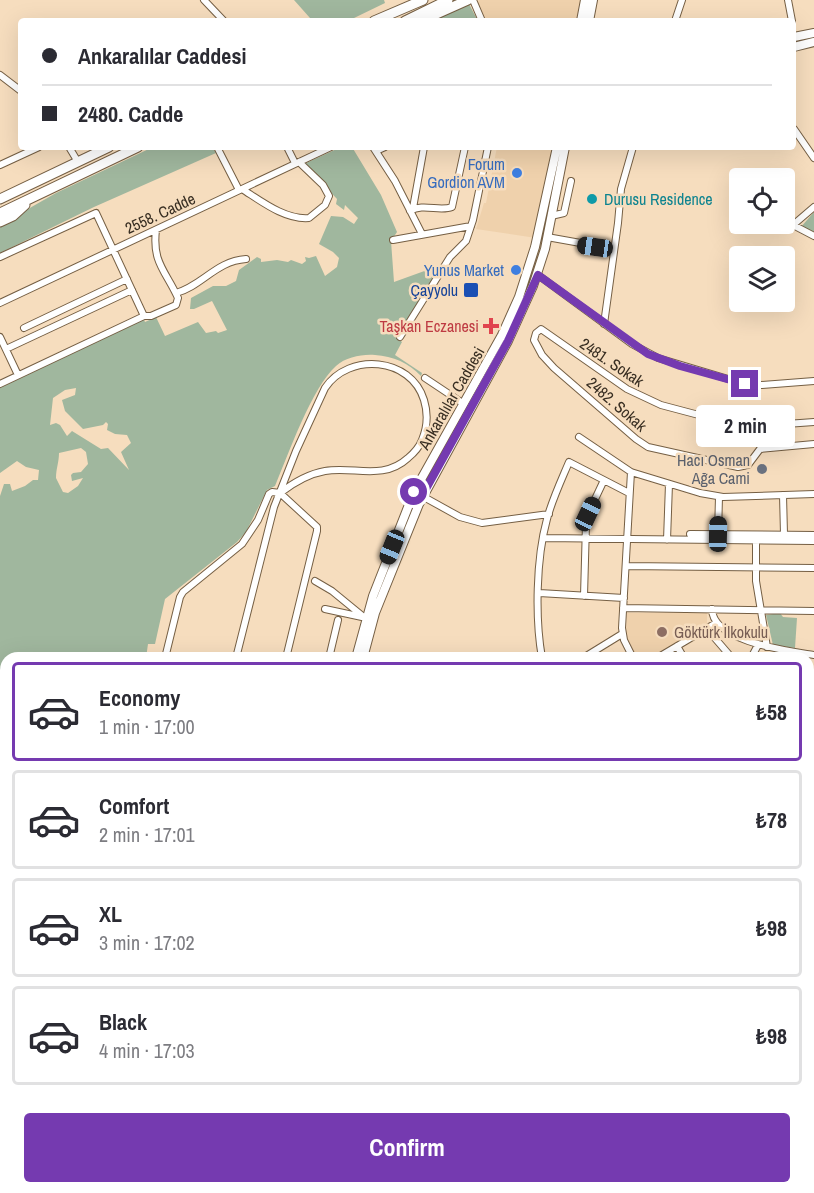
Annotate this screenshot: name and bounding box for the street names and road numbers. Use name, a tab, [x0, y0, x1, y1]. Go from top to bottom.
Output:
street label: 2558. Cadde	[121, 187, 199, 239]
street label: 2481. Sokak	[576, 332, 649, 392]
street label: Ankaralılar Caddesi	[412, 343, 489, 454]
street label: 2482. Sokak	[582, 372, 652, 437]

